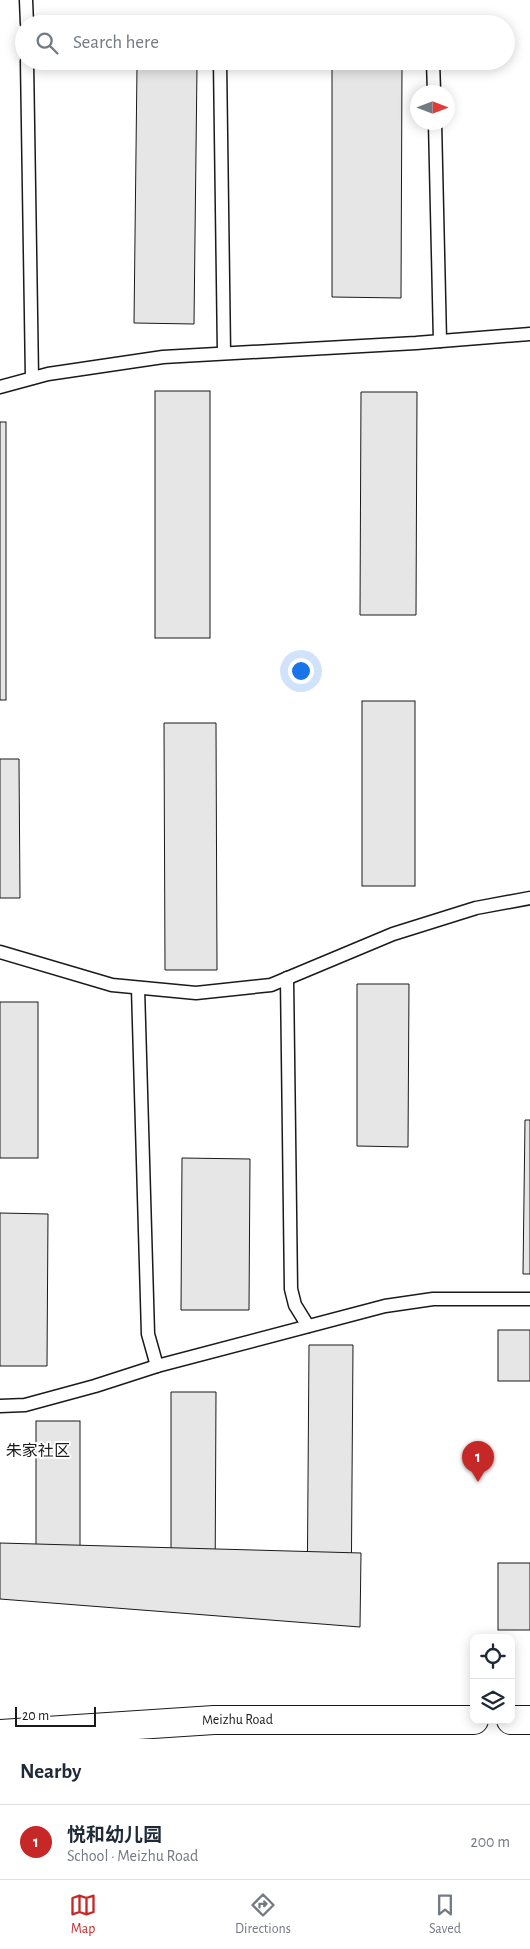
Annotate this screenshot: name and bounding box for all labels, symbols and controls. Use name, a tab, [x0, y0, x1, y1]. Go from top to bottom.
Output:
search box	[15, 15, 515, 70]
icon: search	[33, 29, 61, 57]
text: Search here	[73, 33, 159, 52]
north arrow	[410, 85, 455, 130]
your location	[288, 658, 314, 684]
pin: 1	[462, 1441, 494, 1482]
district label: 朱家社区	[6, 1442, 70, 1459]
map controls	[470, 1634, 515, 1724]
button: locate	[470, 1634, 515, 1679]
button: layers	[470, 1679, 515, 1724]
scale bar	[15, 1704, 96, 1727]
text: 20 m	[22, 1709, 49, 1723]
street label: Meizhu Road	[202, 1713, 273, 1728]
text: Nearby	[20, 1761, 81, 1782]
text: 悦和幼儿园	[67, 1826, 162, 1845]
text: 1	[33, 1834, 39, 1850]
text: 200 m	[470, 1834, 510, 1850]
text: School · Meizhu Road	[67, 1848, 198, 1864]
tab: Map	[69, 1891, 97, 1938]
tab: Directions	[235, 1891, 291, 1938]
tab: Saved	[429, 1891, 461, 1938]

